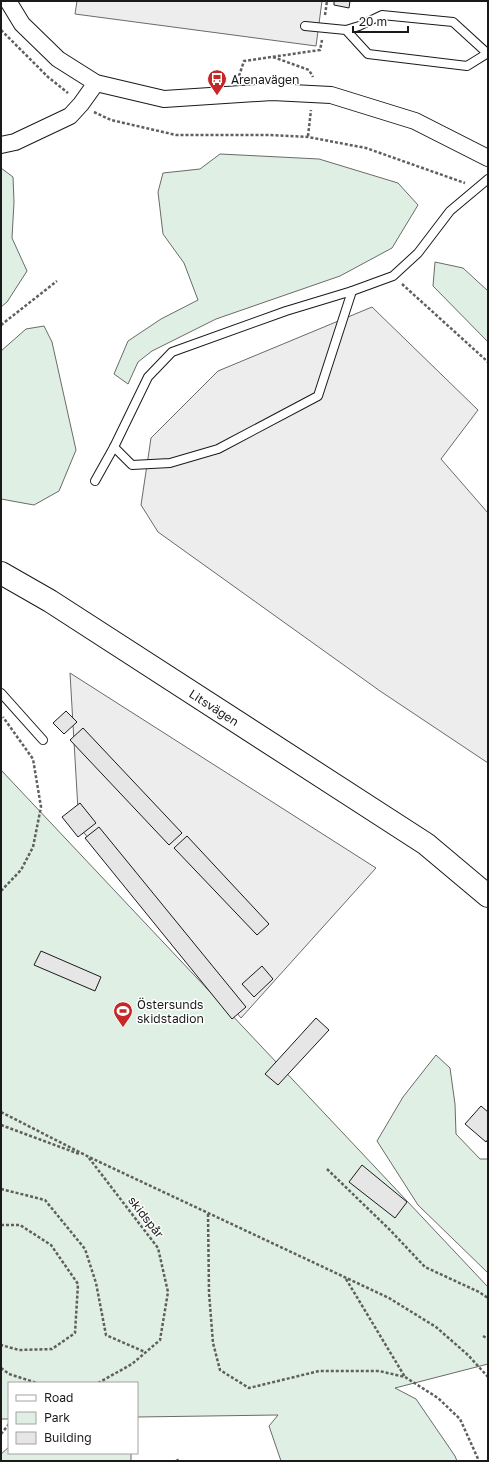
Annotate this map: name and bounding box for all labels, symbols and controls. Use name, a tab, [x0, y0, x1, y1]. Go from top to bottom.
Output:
scale bar	[353, 8, 408, 34]
text: 20 m	[359, 14, 387, 29]
bus stop icon: Arenavägen	[206, 68, 228, 96]
place label: Arenavägen	[231, 72, 299, 87]
street label: Litsvägen	[187, 686, 242, 729]
place label: Östersunds skidstadion	[137, 997, 204, 1026]
sports icon: Östersunds skidstadion	[112, 1000, 134, 1028]
street label: skidspår	[125, 1193, 167, 1241]
legend	[8, 1382, 138, 1454]
text: Road	[44, 1390, 73, 1405]
text: Park	[44, 1410, 70, 1425]
text: Building	[44, 1430, 92, 1445]

